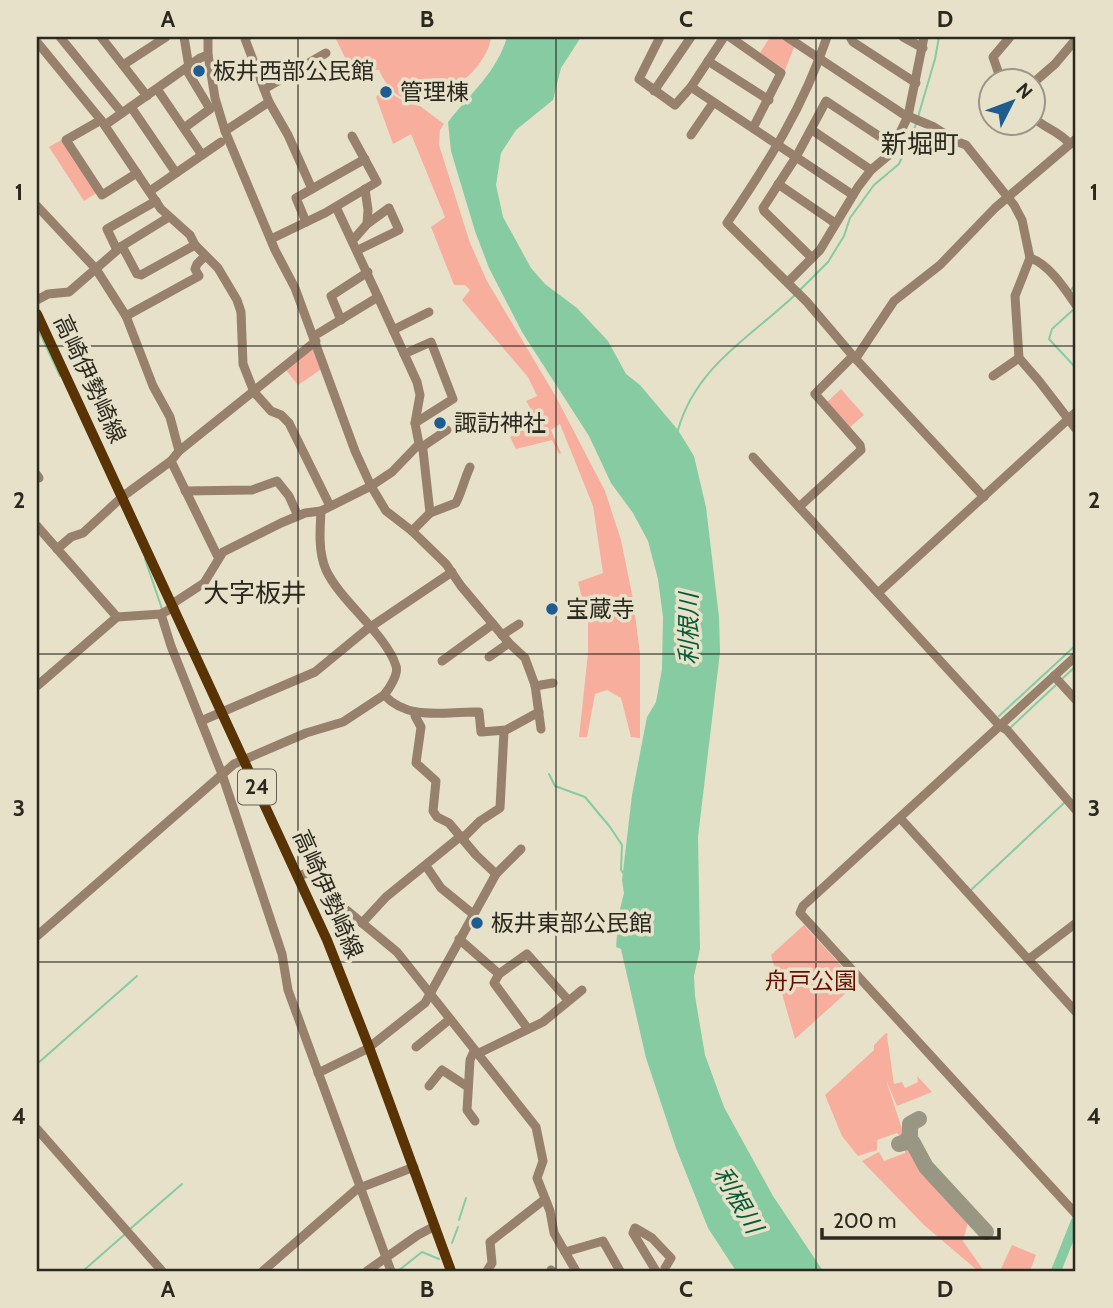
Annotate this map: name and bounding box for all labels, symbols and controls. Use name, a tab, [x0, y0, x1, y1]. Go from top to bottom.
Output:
text: A	[161, 5, 176, 33]
text: B	[420, 5, 434, 33]
text: C	[679, 5, 693, 33]
text: D	[937, 5, 953, 33]
place label: 板井西部公民館	[213, 57, 374, 85]
marker: 板井西部公民館	[191, 63, 207, 79]
north arrow	[976, 66, 1046, 136]
place label: 管理棟	[400, 78, 469, 106]
text: N	[1011, 78, 1037, 104]
marker: 管理棟	[378, 84, 394, 100]
district label: 新堀町	[881, 128, 959, 160]
text: 1	[15, 178, 23, 206]
text: 1	[1090, 178, 1098, 206]
street label: 高崎伊勢崎線	[48, 311, 132, 447]
place label: 諏訪神社	[454, 409, 546, 437]
marker: 諏訪神社	[432, 415, 448, 431]
text: 2	[13, 486, 25, 514]
text: 2	[1088, 486, 1100, 514]
district label: 大字板井	[203, 577, 307, 609]
water label: 利根川	[674, 590, 703, 665]
place label: 宝蔵寺	[566, 595, 635, 623]
marker: 宝蔵寺	[544, 601, 560, 617]
road number: 24	[238, 770, 276, 804]
text: 3	[13, 794, 25, 822]
text: 3	[1088, 794, 1100, 822]
street label: 高崎伊勢崎線	[287, 825, 369, 963]
place label: 板井東部公民館	[491, 909, 652, 937]
marker: 板井東部公民館	[469, 915, 485, 931]
park label: 舟戸公園	[765, 967, 857, 995]
text: 4	[12, 1102, 26, 1130]
text: 4	[1087, 1102, 1101, 1130]
water label: 利根川	[708, 1161, 770, 1241]
scale bar	[822, 1196, 999, 1240]
text: 200 m	[833, 1208, 896, 1233]
text: A	[161, 1275, 176, 1303]
text: B	[420, 1275, 434, 1303]
text: C	[679, 1275, 693, 1303]
text: D	[937, 1275, 953, 1303]

